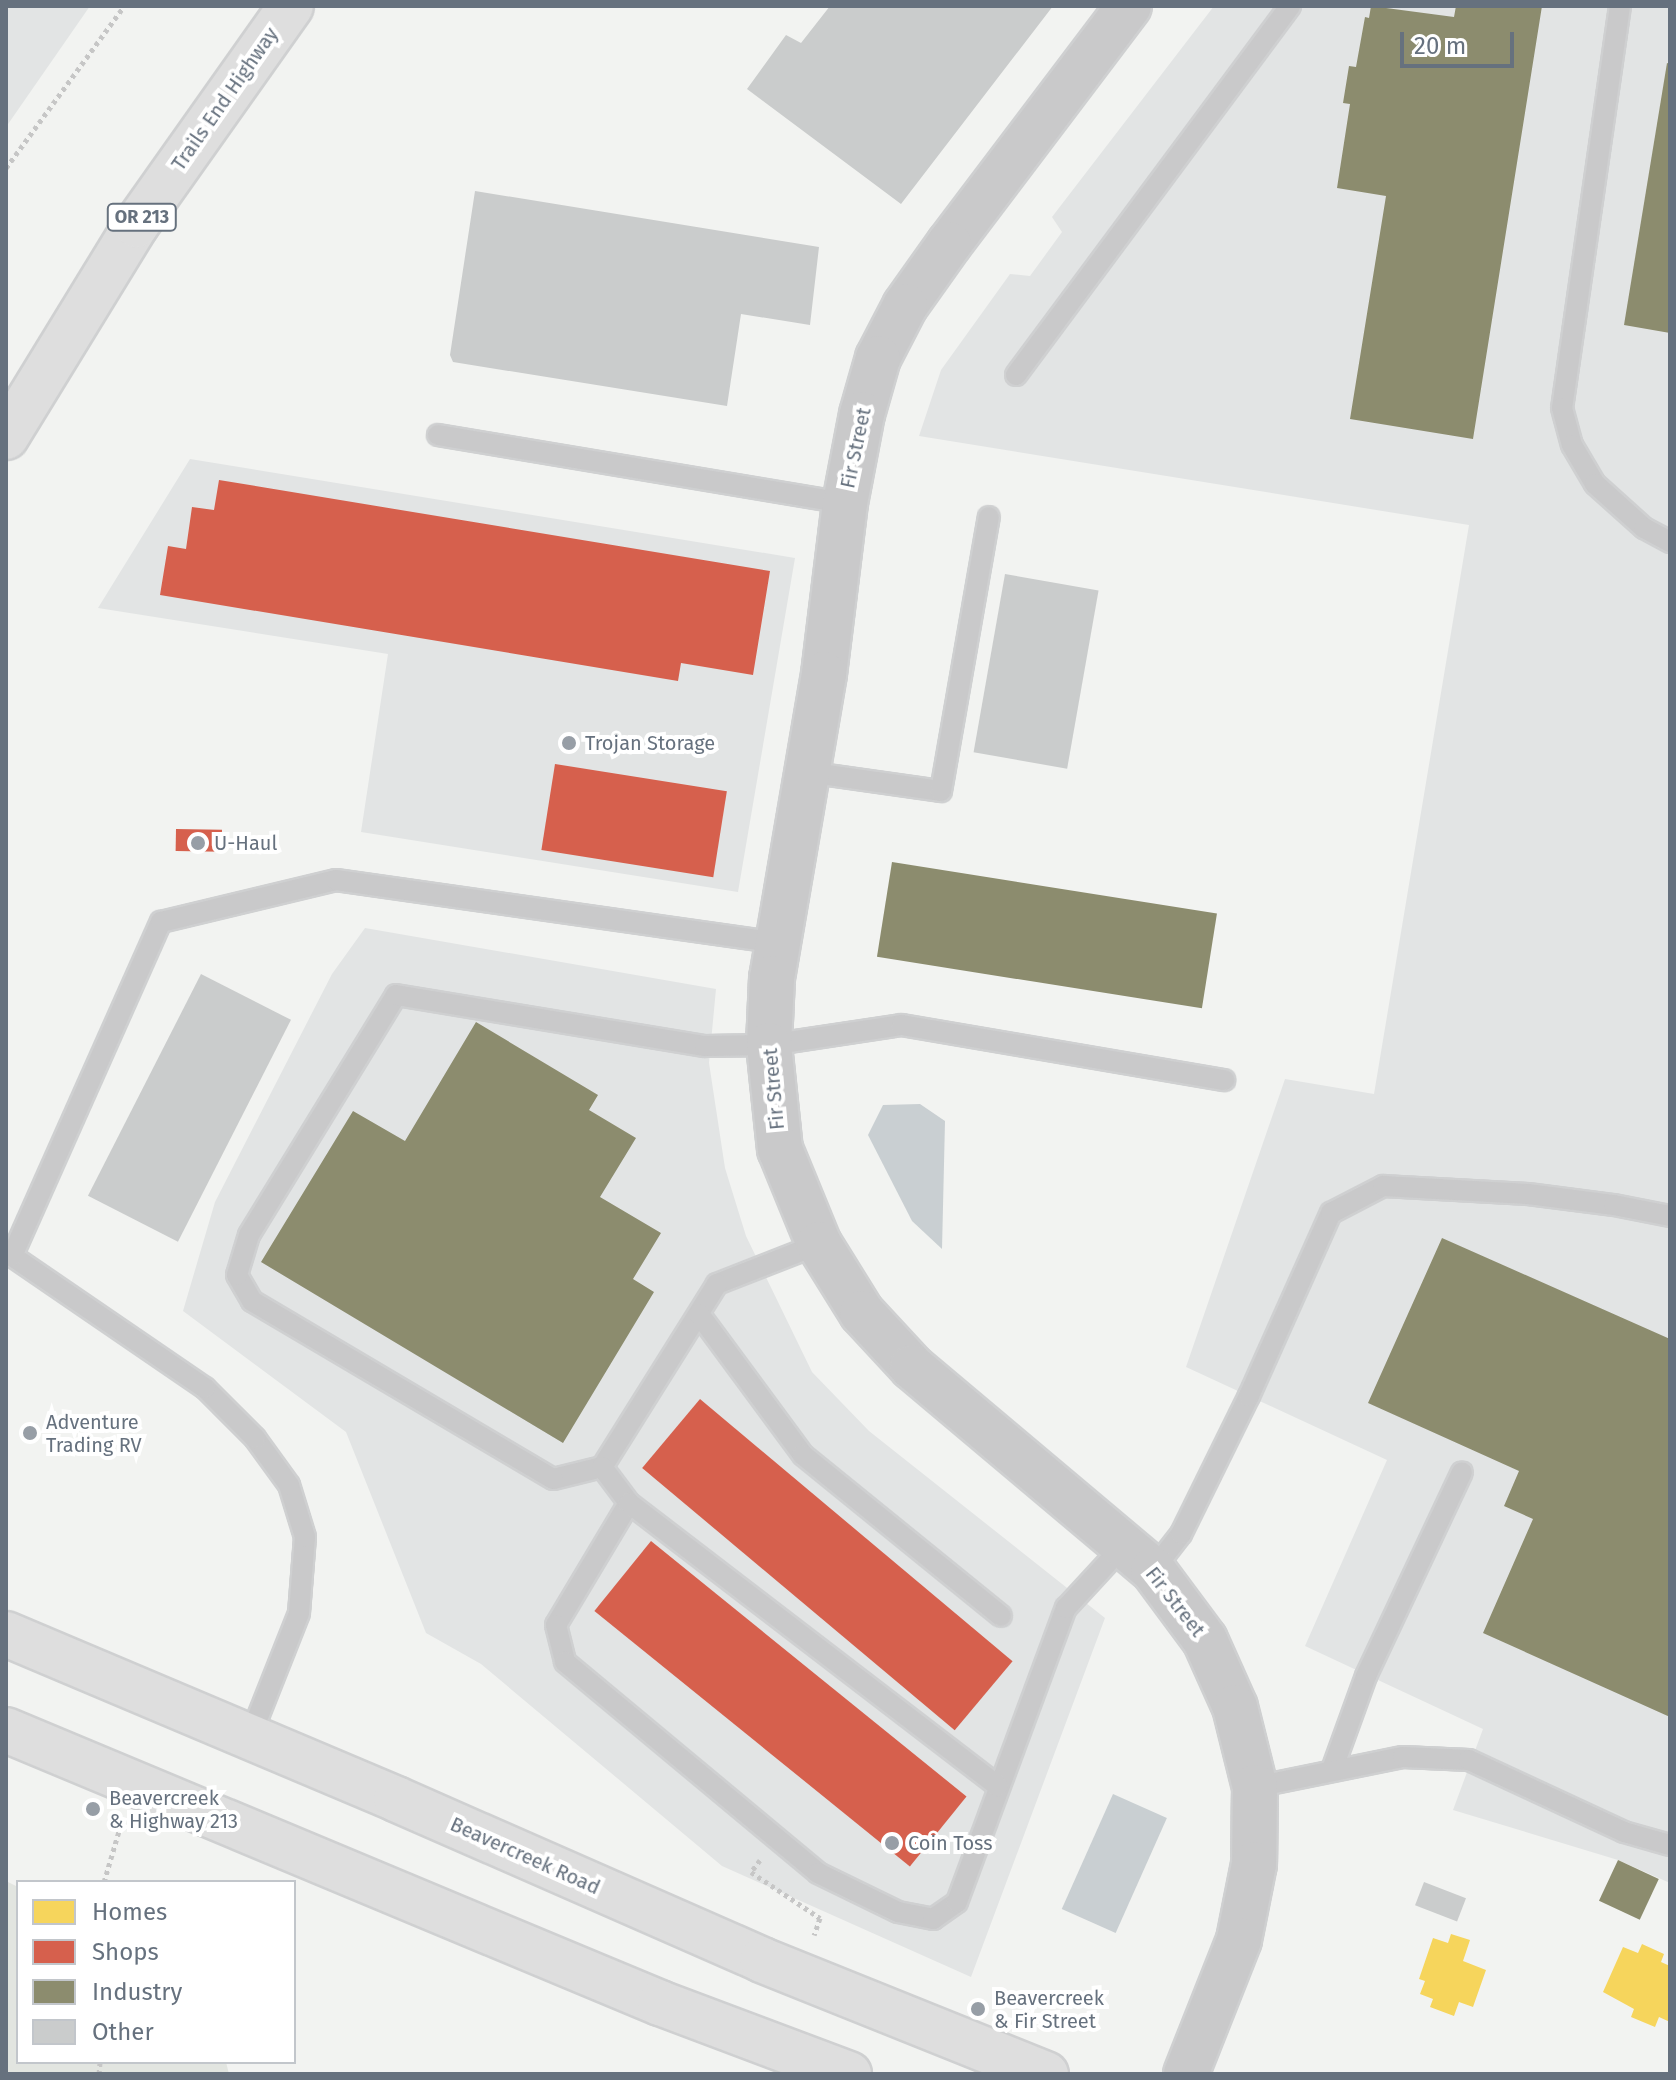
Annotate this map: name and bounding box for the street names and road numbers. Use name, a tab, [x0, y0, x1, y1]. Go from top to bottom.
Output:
street label: Trails End Highway	[167, 23, 283, 175]
road number: OR 213	[106, 203, 178, 231]
street label: Fir Street	[836, 405, 876, 491]
street label: Fir Street	[758, 1047, 790, 1131]
street label: Fir Street	[1140, 1562, 1210, 1642]
street label: Beavercreek Road	[446, 1812, 604, 1900]

